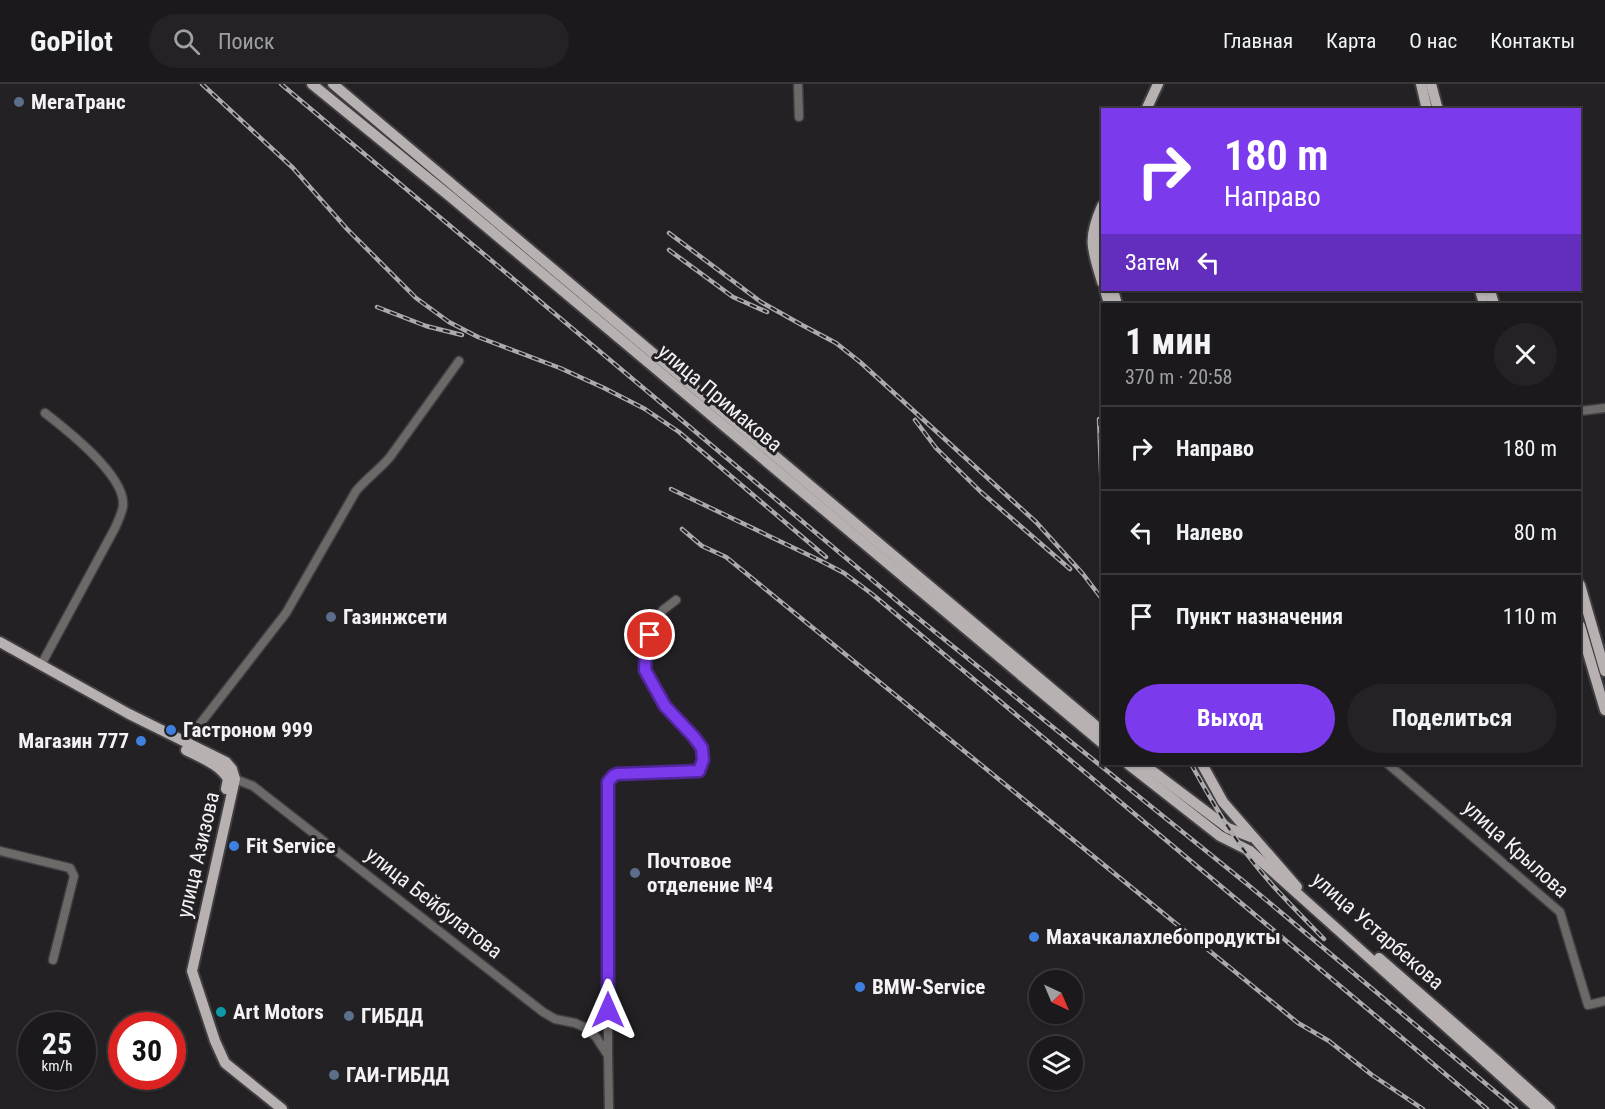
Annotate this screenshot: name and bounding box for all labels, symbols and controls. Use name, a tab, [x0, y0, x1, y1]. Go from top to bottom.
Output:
search box	[149, 14, 569, 68]
text: GoPilot	[30, 25, 113, 58]
icon: search	[170, 25, 203, 58]
text: Поиск	[218, 29, 275, 54]
text: Главная	[1223, 29, 1293, 53]
text: Карта	[1326, 29, 1376, 53]
text: О нас	[1409, 29, 1457, 53]
text: Контакты	[1490, 29, 1575, 53]
place label: МегаТранс	[31, 90, 126, 114]
marker: МегаТранс	[12, 95, 26, 109]
text: 180 m	[1224, 131, 1329, 180]
icon: right	[1125, 132, 1203, 210]
text: Направо	[1224, 181, 1321, 213]
icon: left	[1192, 246, 1225, 279]
text: Затем	[1125, 250, 1180, 275]
text: 1 мин	[1125, 321, 1211, 363]
button: close	[1494, 323, 1557, 386]
street label: улица Примакова	[653, 339, 787, 457]
text: 370 m · 20:58	[1125, 365, 1232, 389]
icon: right	[1125, 432, 1158, 465]
text: Направо	[1176, 436, 1254, 461]
text: 180 m	[1503, 436, 1557, 461]
icon: left	[1125, 516, 1158, 549]
text: Налево	[1176, 520, 1243, 545]
text: 80 m	[1514, 520, 1557, 545]
icon: arrive	[1125, 600, 1158, 633]
text: Пункт назначения	[1176, 604, 1343, 629]
text: 110 m	[1503, 604, 1557, 629]
place label: Газинжсети	[343, 605, 447, 629]
pin	[624, 609, 675, 660]
marker: Газинжсети	[324, 610, 338, 624]
icon: arrive	[633, 618, 666, 651]
button: Выход	[1125, 684, 1335, 753]
button: Поделиться	[1347, 684, 1557, 753]
place label: Гастроном 999	[183, 718, 313, 742]
marker: Гастроном 999	[164, 723, 178, 737]
place label: Магазин 777	[18, 729, 129, 753]
marker: Магазин 777	[134, 734, 148, 748]
street label: улица Азизова	[172, 790, 224, 920]
street label: улица Крылова	[1458, 795, 1574, 903]
place label: Fit Service	[246, 834, 336, 858]
marker: Fit Service	[227, 839, 241, 853]
street label: улица Бейбулатова	[361, 842, 507, 964]
place label: Почтовое отделение №4	[647, 849, 773, 897]
marker: Почтовое отделение №4	[628, 866, 642, 880]
street label: улица Устарбекова	[1307, 867, 1449, 995]
place label: Махачкалахлебопродукты	[1046, 925, 1281, 949]
marker: Махачкалахлебопродукты	[1027, 930, 1041, 944]
north arrow	[1029, 970, 1083, 1024]
map controls	[1029, 970, 1083, 1090]
place label: BMW-Service	[872, 975, 985, 999]
position arrow	[576, 978, 640, 1042]
marker: BMW-Service	[853, 980, 867, 994]
place label: Art Motors	[233, 1000, 324, 1024]
place label: ГИБДД	[361, 1004, 423, 1028]
marker: Art Motors	[214, 1005, 228, 1019]
marker: ГИБДД	[342, 1009, 356, 1023]
speed limit sign: 30	[108, 1012, 186, 1090]
text: 25	[42, 1026, 72, 1061]
button: layers	[1029, 1036, 1083, 1090]
text: km/h	[42, 1057, 72, 1075]
place label: ГАИ-ГИБДД	[346, 1063, 449, 1087]
marker: ГАИ-ГИБДД	[327, 1068, 341, 1082]

